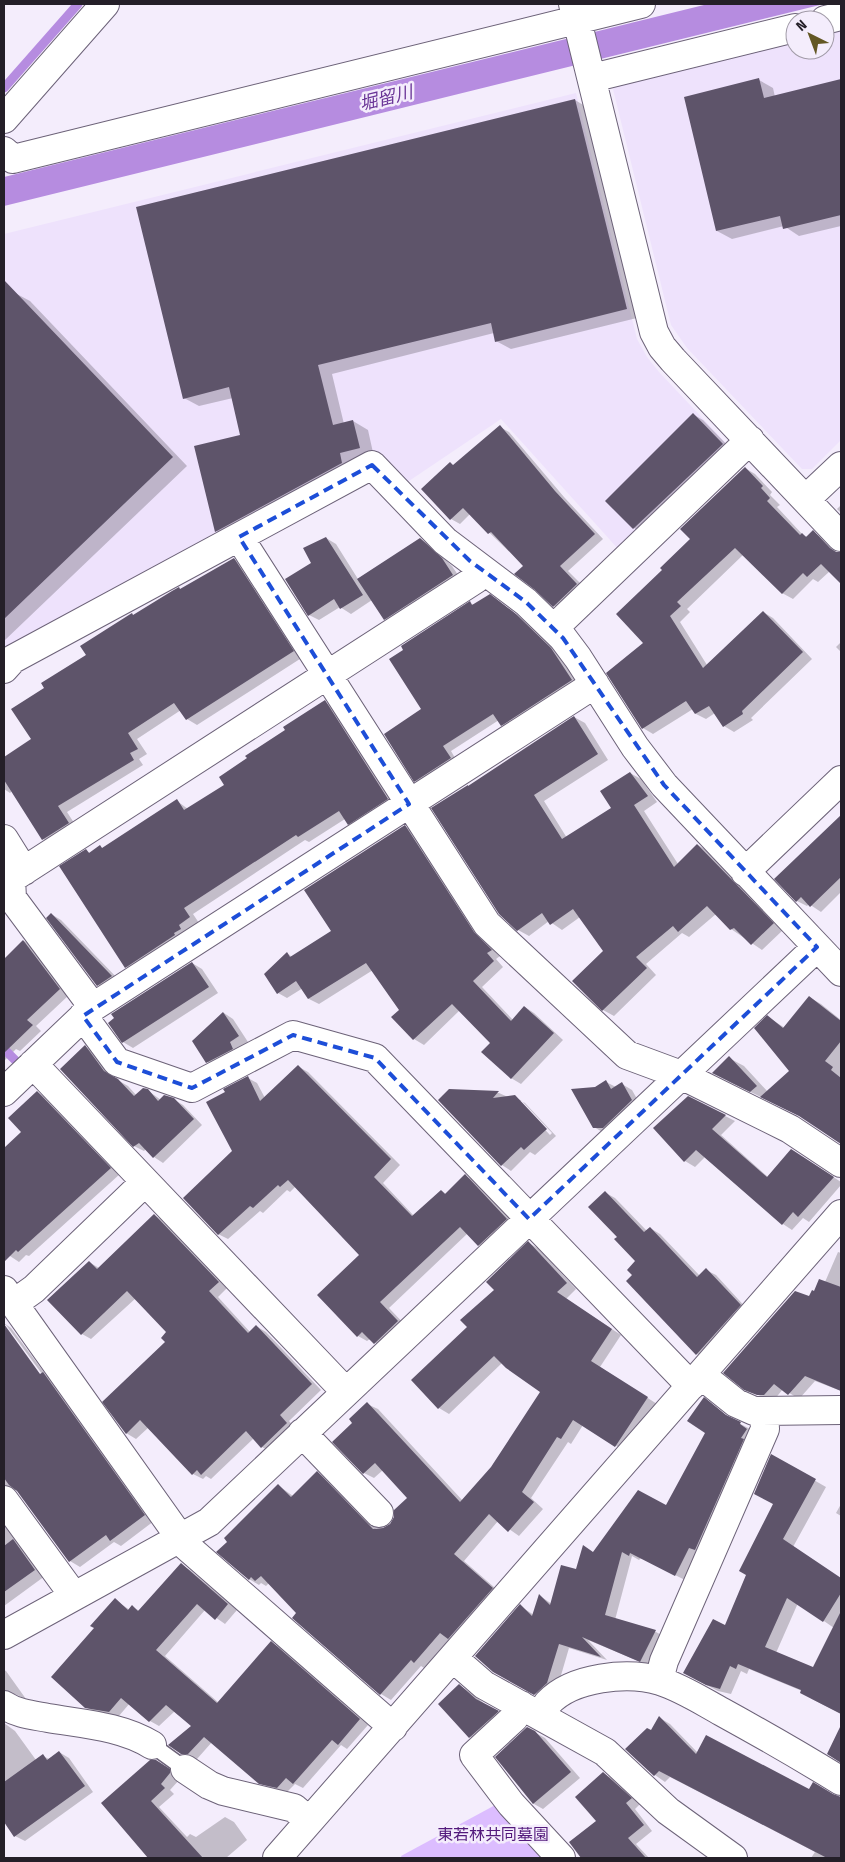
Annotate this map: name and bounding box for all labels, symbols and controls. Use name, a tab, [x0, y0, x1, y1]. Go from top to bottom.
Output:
north arrow	[785, 10, 835, 60]
text: N	[793, 17, 810, 35]
water label: 堀留川	[357, 80, 417, 115]
park label: 東若林共同墓園	[437, 1825, 549, 1844]

